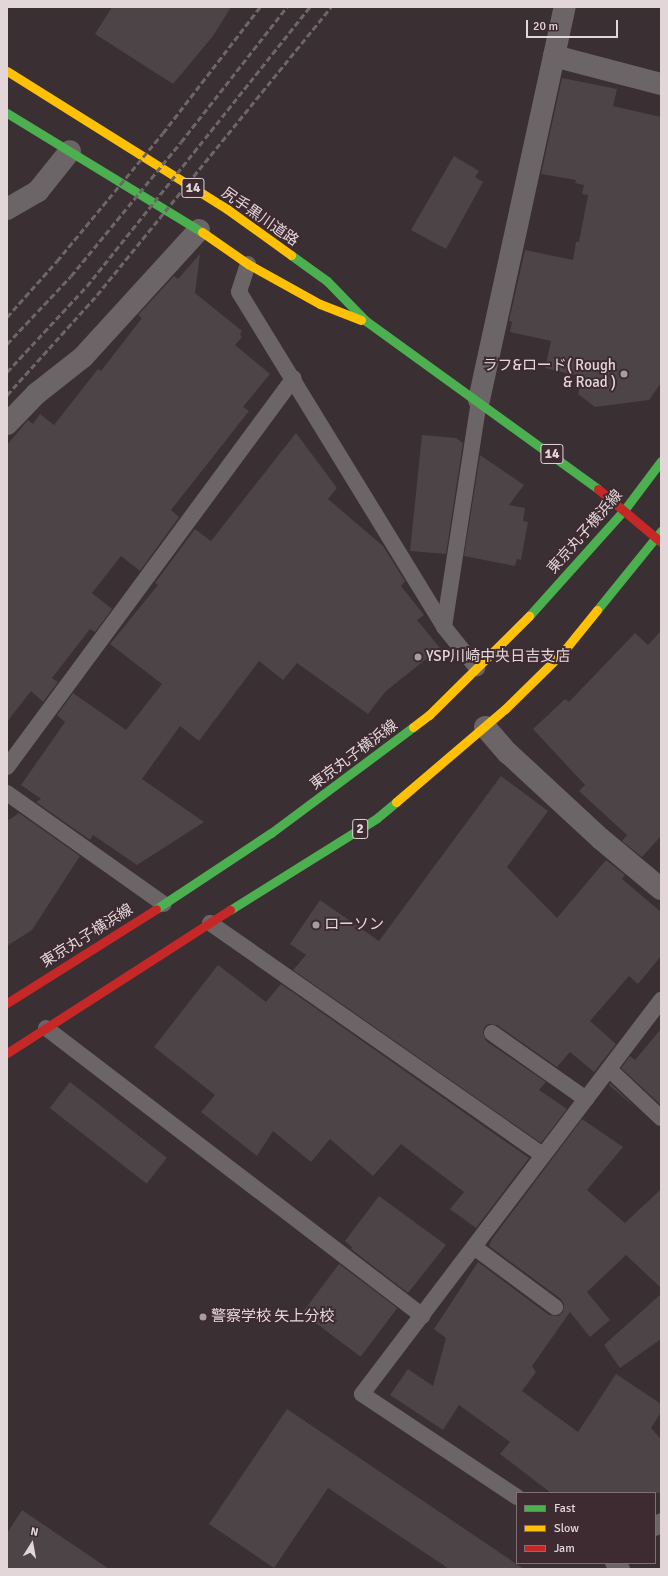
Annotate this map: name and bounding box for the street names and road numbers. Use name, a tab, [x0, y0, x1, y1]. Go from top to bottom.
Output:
road number: 14	[181, 176, 205, 200]
street label: 尻手黒川道路	[218, 184, 302, 250]
road number: 14	[540, 442, 564, 466]
street label: 東京丸子横浜線	[544, 486, 626, 578]
street label: 東京丸子横浜線	[307, 716, 401, 794]
road number: 2	[352, 817, 368, 841]
street label: 東京丸子横浜線	[38, 901, 136, 971]

